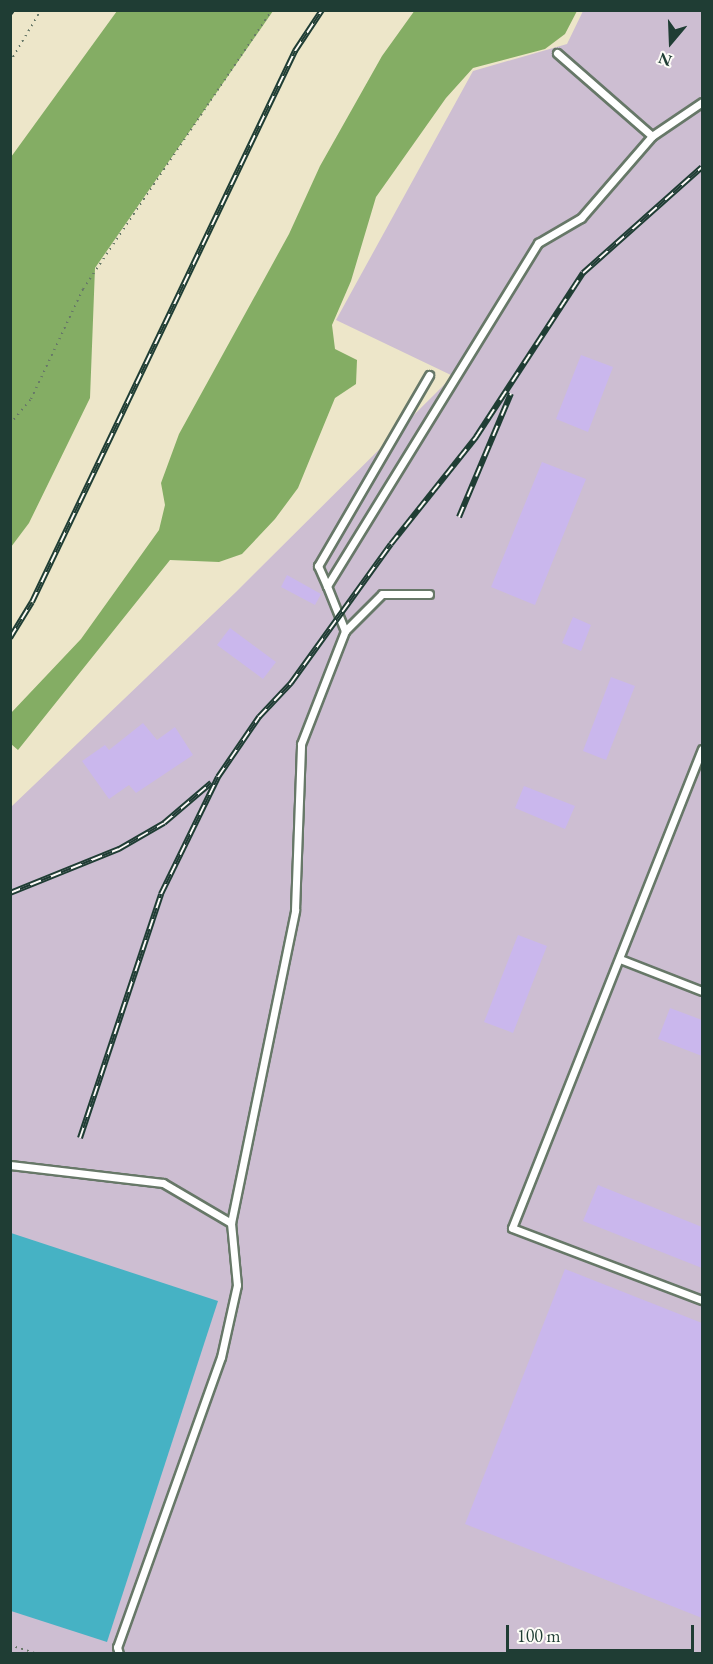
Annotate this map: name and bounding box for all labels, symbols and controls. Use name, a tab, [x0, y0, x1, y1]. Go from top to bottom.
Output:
north arrow	[641, 12, 701, 72]
text: N	[655, 47, 675, 72]
scale bar	[509, 1613, 696, 1651]
text: 100 m	[517, 1624, 561, 1647]

